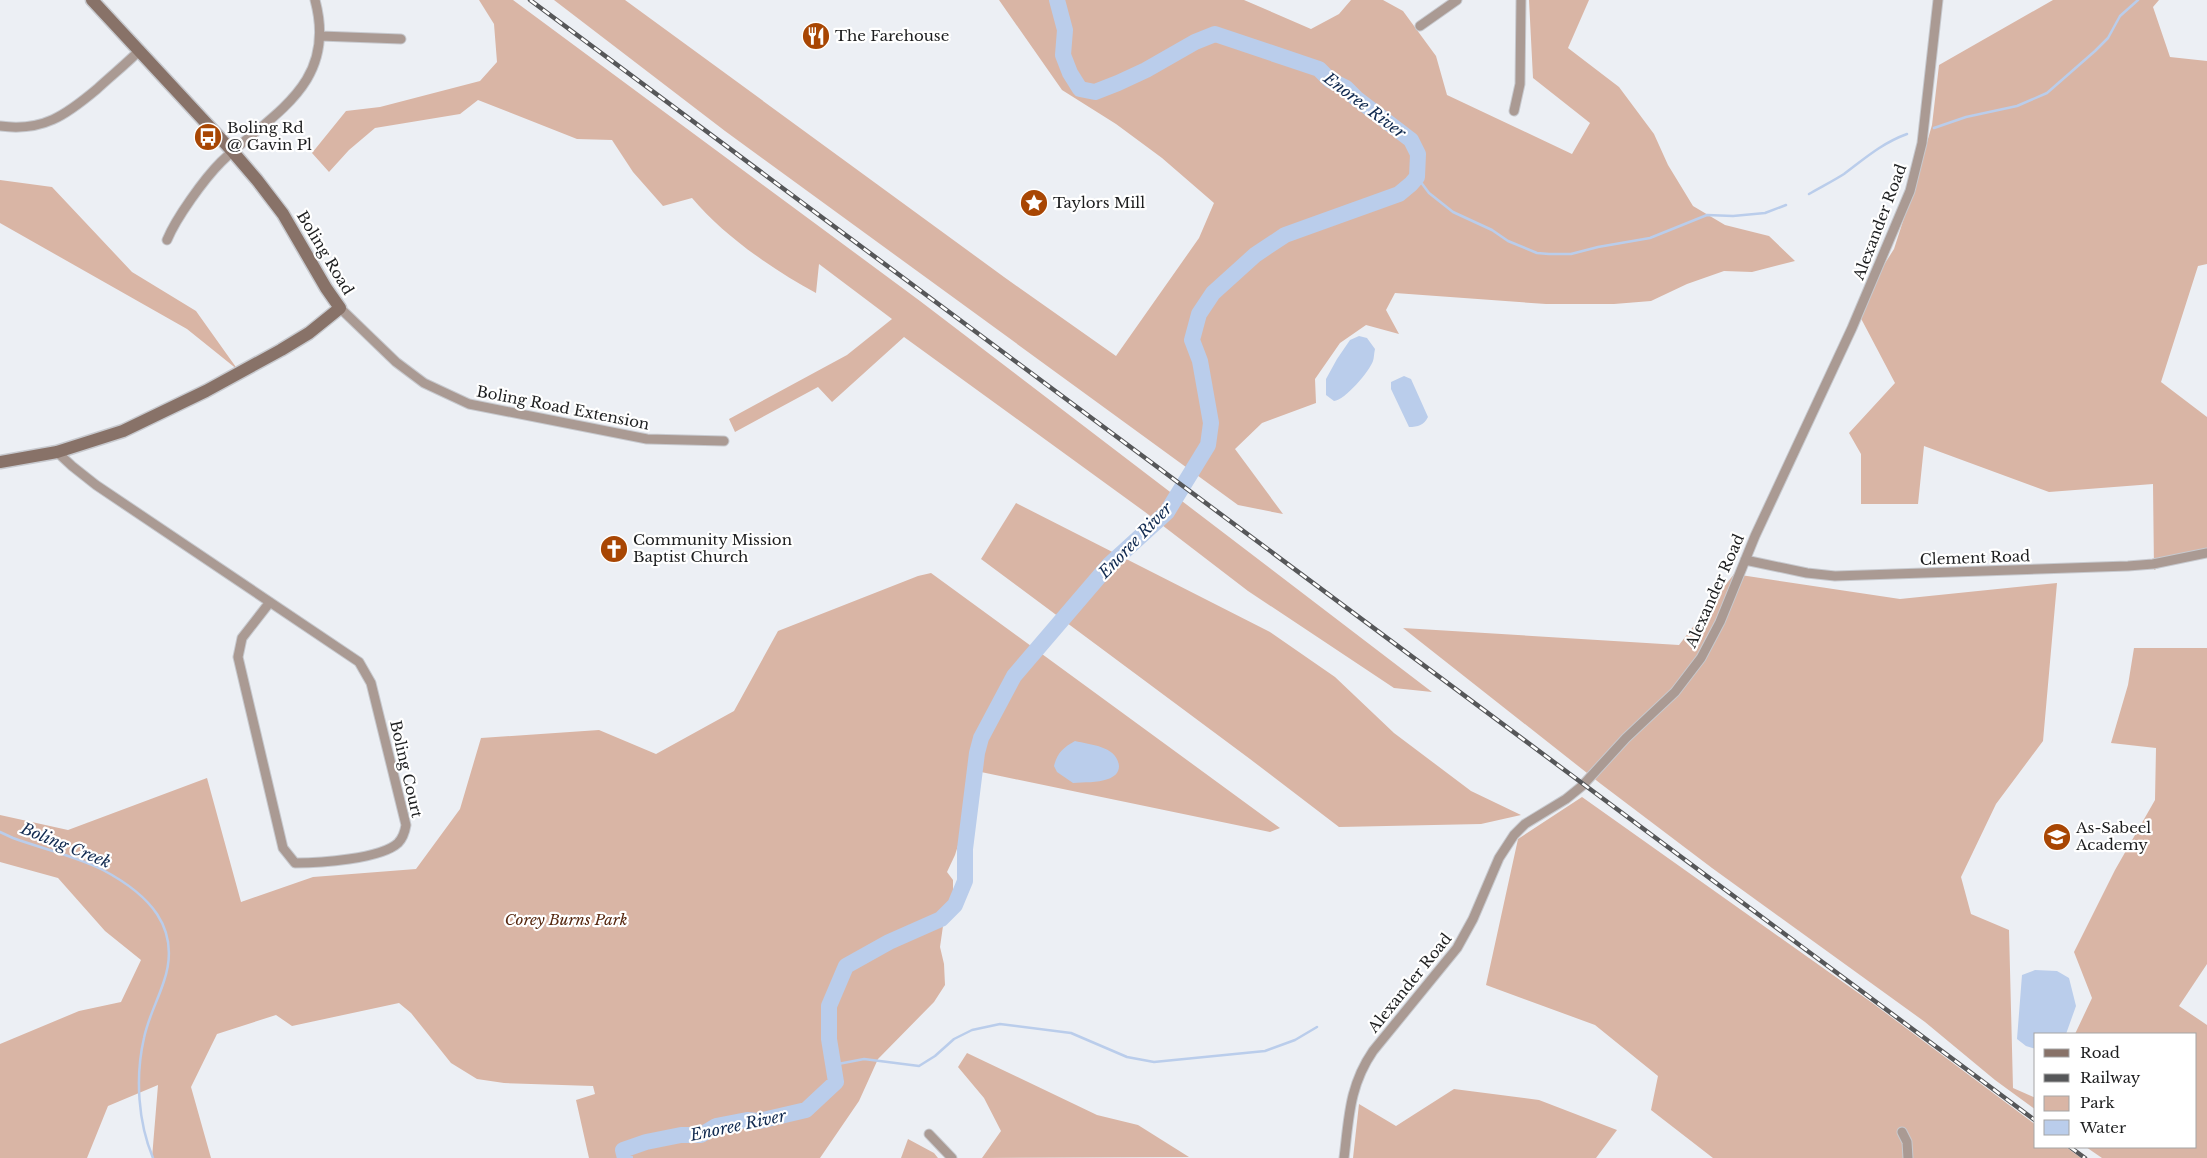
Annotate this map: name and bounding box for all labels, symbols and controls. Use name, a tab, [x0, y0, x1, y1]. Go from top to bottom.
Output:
restaurant icon: The Farehouse	[801, 21, 831, 51]
place label: The Farehouse	[835, 26, 949, 45]
water label: Enoree River	[1319, 67, 1410, 143]
place label: Boling Rd @ Gavin Pl	[227, 118, 312, 154]
bus stop icon: Boling Rd @ Gavin Pl	[193, 122, 223, 152]
street label: Alexander Road	[1848, 161, 1910, 283]
place icon: Taylors Mill	[1019, 188, 1049, 218]
place label: Taylors Mill	[1053, 193, 1145, 212]
street label: Boling Road	[293, 207, 358, 298]
street label: Boling Road Extension	[475, 381, 651, 434]
water label: Enoree River	[1093, 498, 1177, 583]
place label: Community Mission Baptist Church	[633, 530, 792, 566]
street label: Alexander Road	[1681, 531, 1748, 652]
church icon: Community Mission Baptist Church	[599, 534, 629, 564]
street label: Clement Road	[1919, 546, 2030, 569]
street label: Boling Court	[386, 718, 427, 820]
water label: Boling Creek	[17, 818, 114, 872]
place label: As-Sabeel Academy	[2075, 818, 2151, 854]
school or university icon: As-Sabeel Academy	[2042, 822, 2072, 852]
park label: Corey Burns Park	[505, 910, 627, 929]
street label: Alexander Road	[1363, 929, 1456, 1037]
legend	[2034, 1033, 2197, 1148]
text: Road	[2080, 1043, 2120, 1062]
text: Railway	[2080, 1068, 2141, 1087]
text: Park	[2080, 1093, 2116, 1112]
water label: Enoree River	[687, 1105, 788, 1145]
text: Water	[2079, 1118, 2127, 1137]

